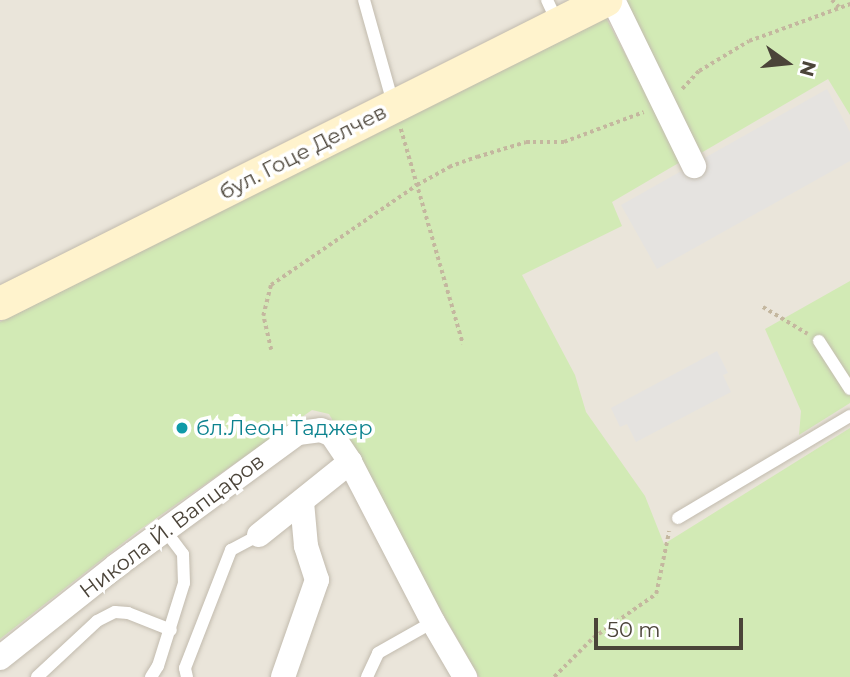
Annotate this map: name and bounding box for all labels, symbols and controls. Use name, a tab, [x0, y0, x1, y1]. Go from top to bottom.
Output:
north arrow	[752, 28, 822, 98]
text: N	[795, 58, 821, 79]
street label: бул. Гоце Делчев	[215, 99, 391, 205]
place label: бл.Леон Таджер	[196, 415, 373, 441]
marker: бл.Леон Таджер	[174, 420, 190, 436]
street label: Никола Й. Вапцаров	[75, 448, 269, 604]
scale bar	[598, 604, 747, 648]
text: 50 m	[607, 617, 661, 642]

